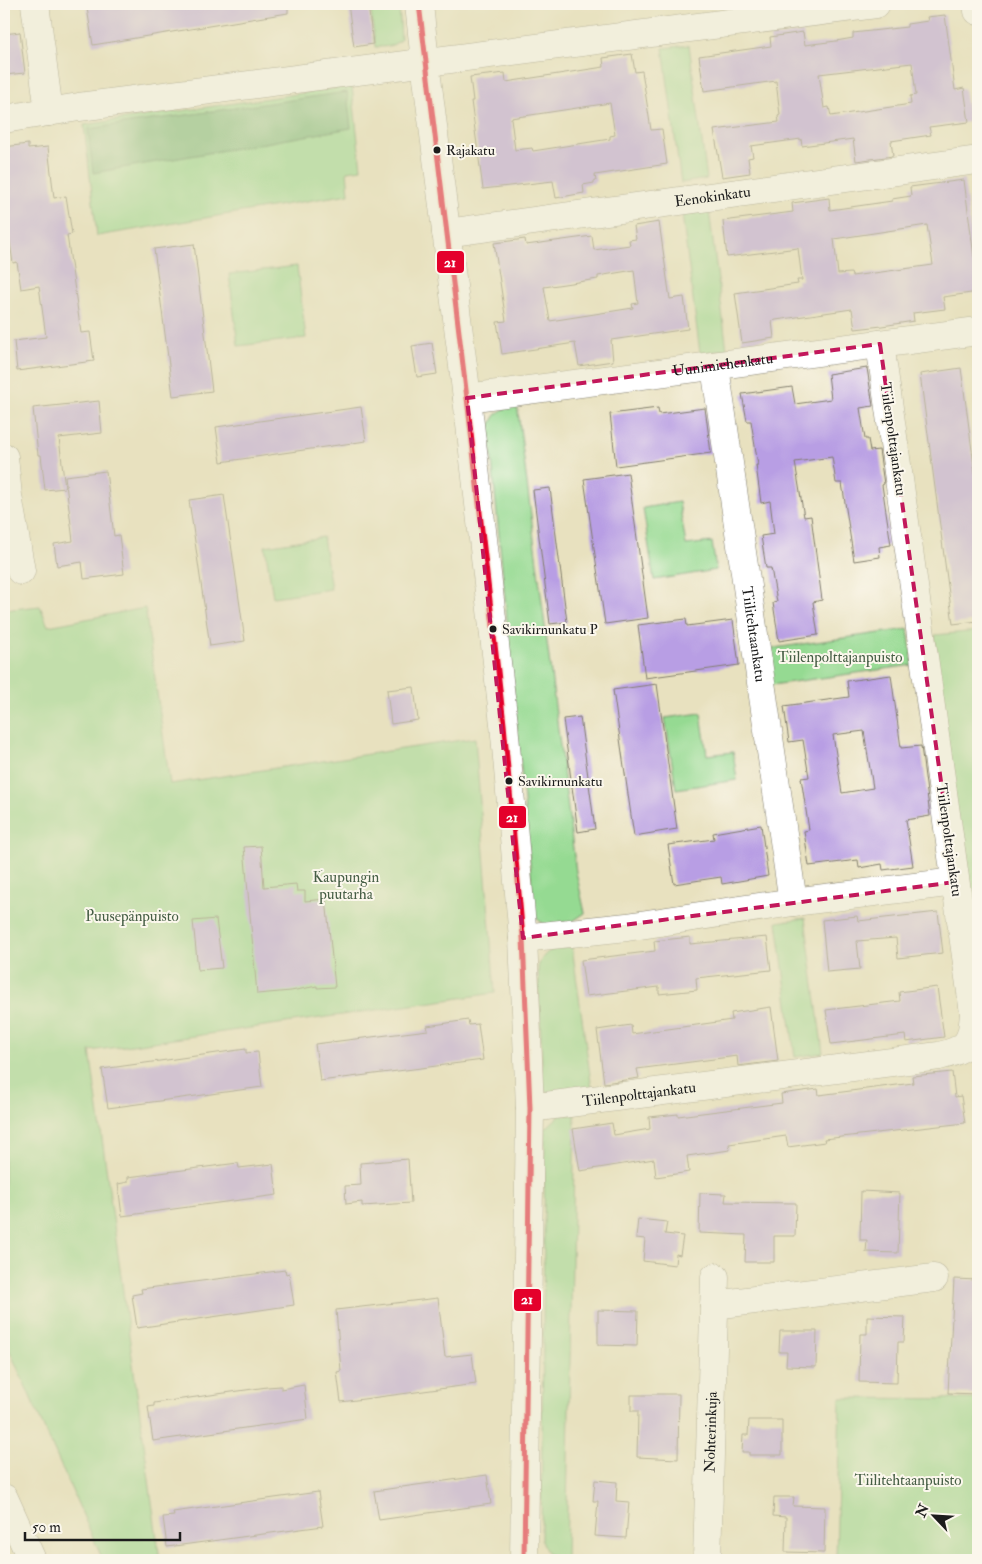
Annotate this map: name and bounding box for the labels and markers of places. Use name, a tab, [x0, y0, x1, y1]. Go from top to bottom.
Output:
place label: Rajakatu	[446, 142, 495, 159]
marker: Rajakatu	[432, 145, 442, 155]
place label: Savikirnunkatu P	[502, 621, 598, 638]
marker: Savikirnunkatu P	[488, 624, 498, 634]
place label: Savikirnunkatu	[518, 773, 602, 790]
marker: Savikirnunkatu	[504, 776, 514, 786]

